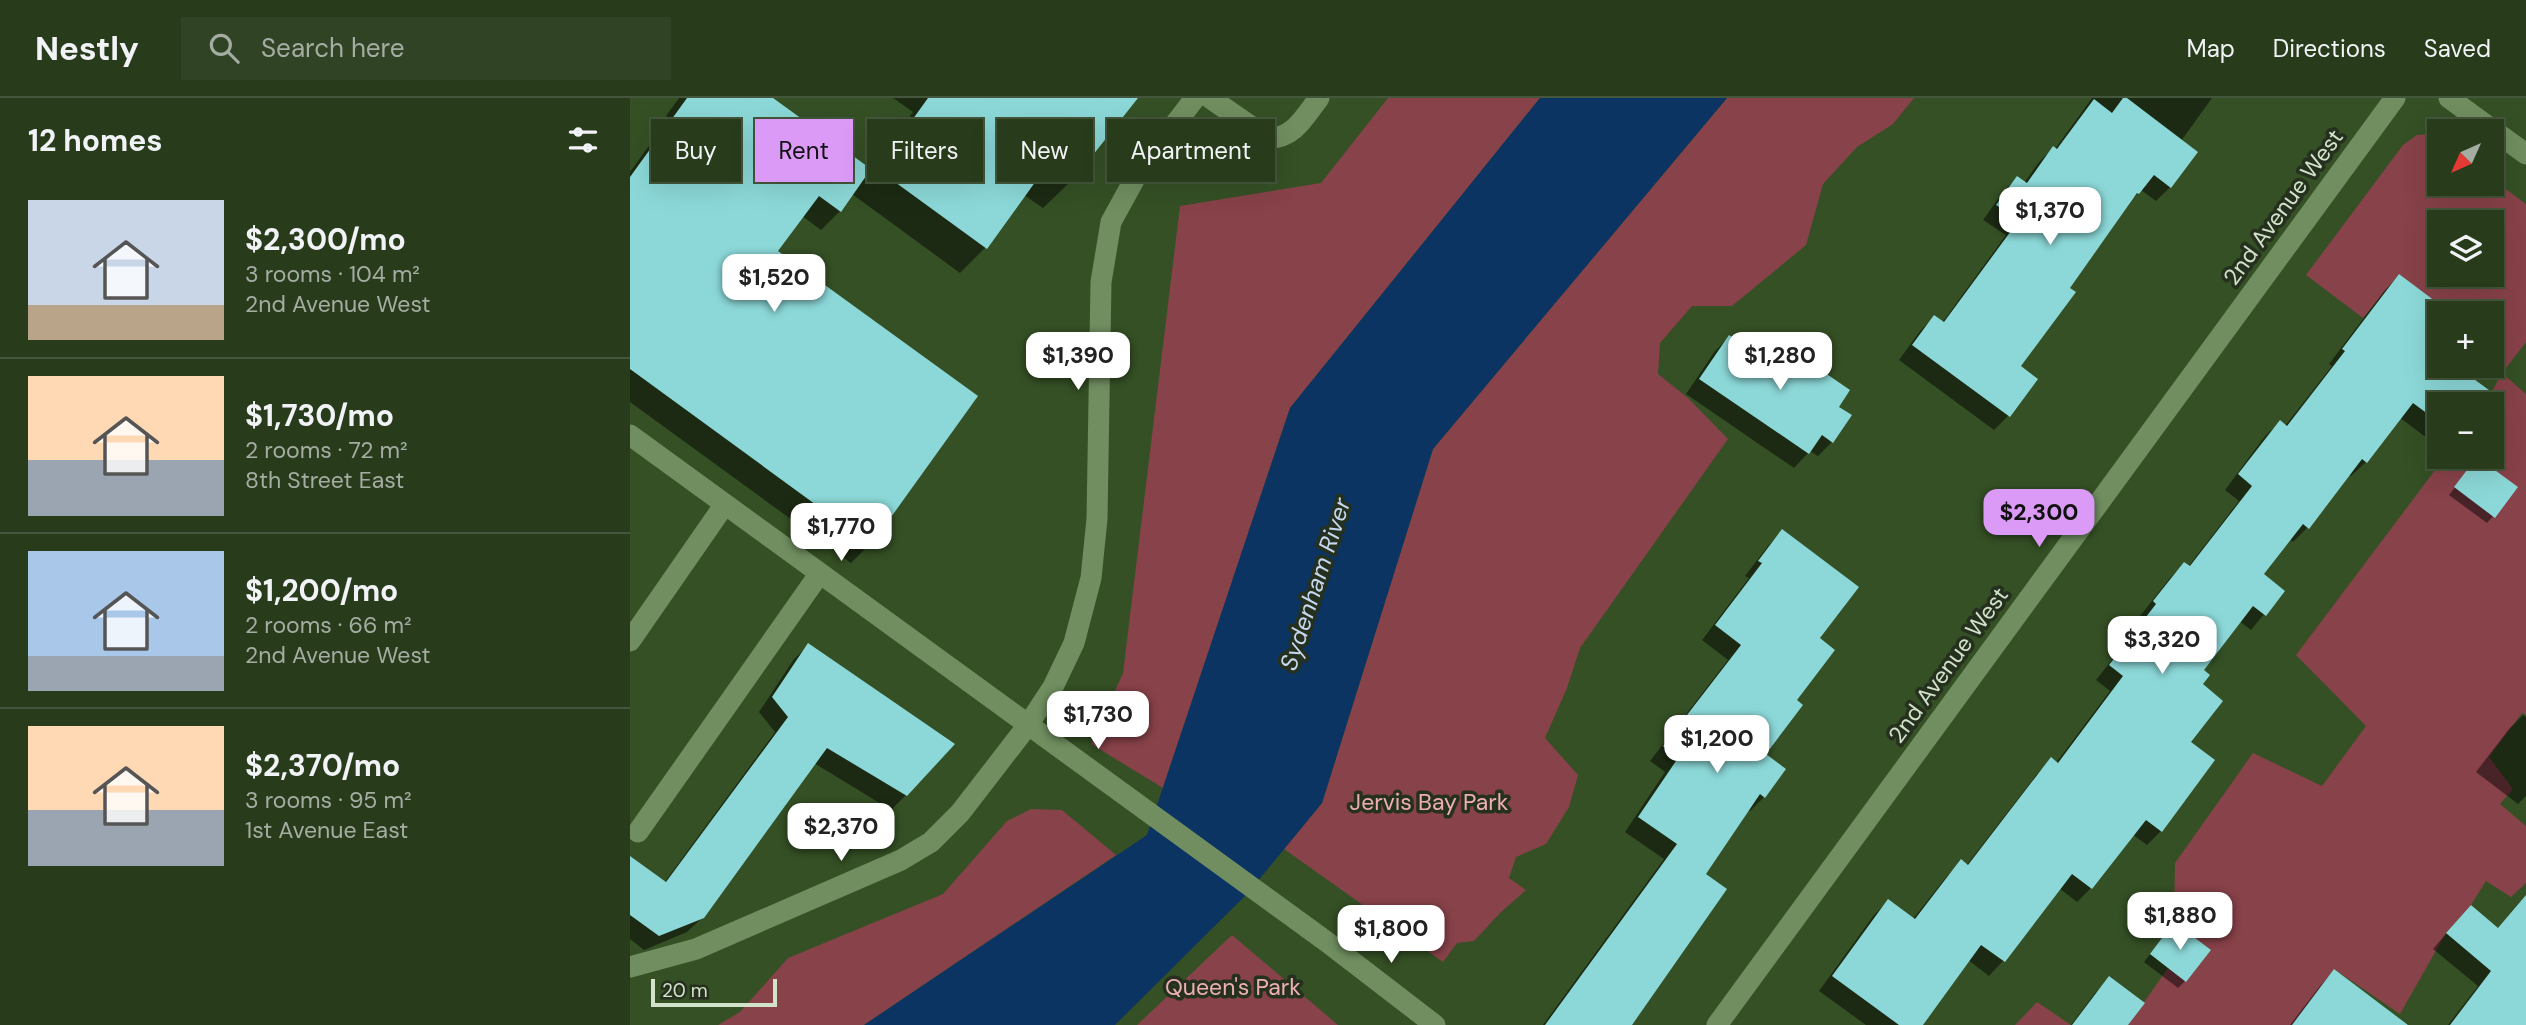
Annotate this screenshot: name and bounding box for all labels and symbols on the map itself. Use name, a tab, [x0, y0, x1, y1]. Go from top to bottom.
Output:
north arrow	[2427, 119, 2504, 196]
street label: 2nd Avenue West	[2216, 123, 2350, 291]
pin: $1,370	[1993, 188, 2107, 247]
pin: $1,520	[717, 254, 831, 314]
pin: $1,390	[1021, 332, 1135, 392]
pin: $1,280	[1723, 332, 1837, 392]
pin: $2,300	[1982, 490, 2096, 549]
water label: Sydenham River	[1273, 493, 1358, 674]
pin: $1,770	[784, 504, 898, 563]
street label: 2nd Avenue West	[1881, 581, 2015, 749]
pin: $3,320	[2105, 616, 2219, 676]
pin: $1,730	[1041, 692, 1155, 751]
pin: $1,200	[1660, 716, 1774, 775]
park label: Jervis Bay Park	[1350, 787, 1509, 817]
pin: $2,370	[784, 804, 898, 863]
pin: $1,880	[2123, 892, 2237, 952]
pin: $1,800	[1334, 906, 1448, 965]
park label: Queen's Park	[1165, 972, 1301, 1002]
scale bar	[651, 976, 777, 1008]

